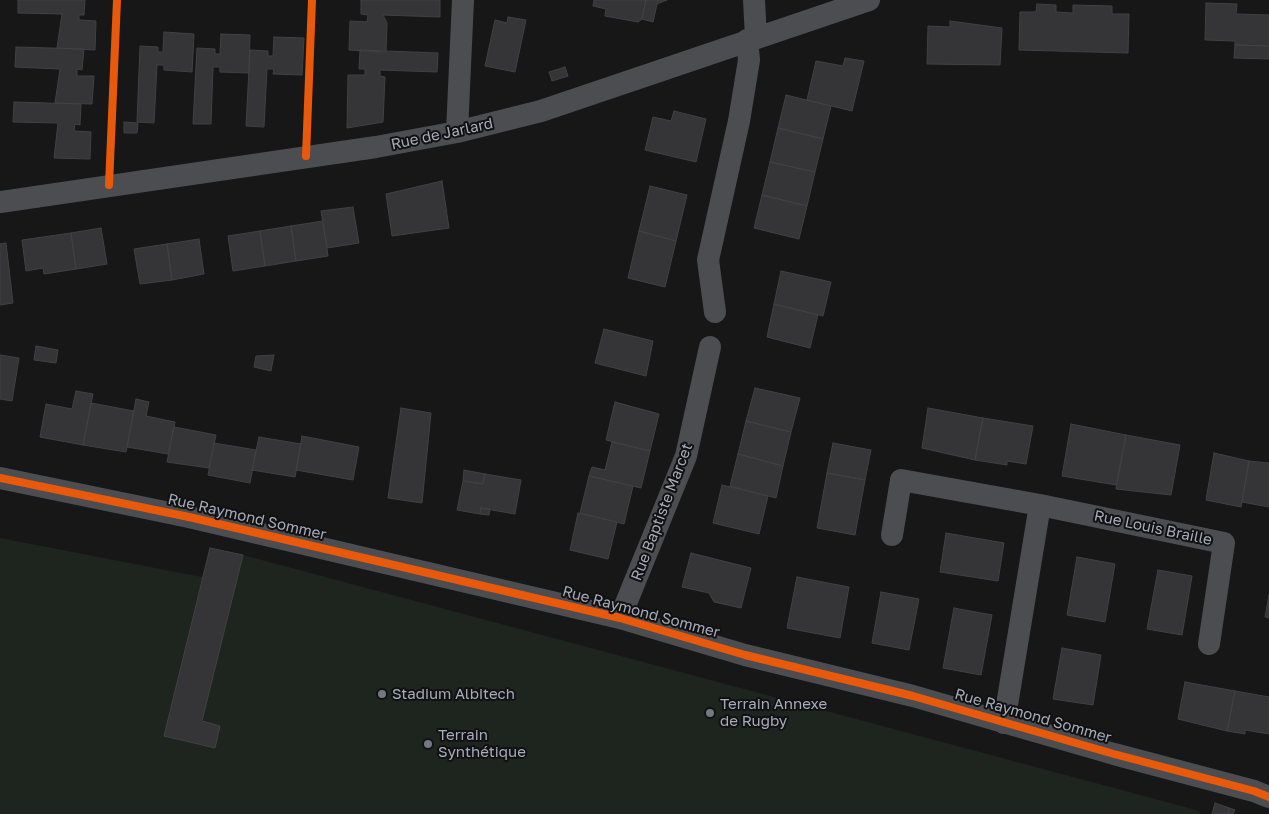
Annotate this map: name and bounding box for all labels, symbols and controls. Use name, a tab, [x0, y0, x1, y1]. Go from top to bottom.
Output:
street label: Rue de Jarlard	[389, 114, 495, 154]
street label: Rue Baptiste Marcet	[628, 441, 696, 583]
street label: Rue Raymond Sommer	[166, 490, 328, 544]
street label: Rue Louis Braille	[1092, 507, 1214, 549]
street label: Rue Raymond Sommer	[560, 582, 722, 642]
place label: Stadium Albitech	[392, 685, 515, 703]
street label: Rue Raymond Sommer	[953, 685, 1113, 747]
marker: Stadium Albitech	[376, 688, 388, 700]
place label: Terrain Annexe de Rugby	[720, 695, 827, 730]
marker: Terrain Annexe de Rugby	[704, 707, 716, 719]
place label: Terrain Synthétique	[438, 726, 526, 761]
marker: Terrain Synthétique	[422, 738, 434, 750]

